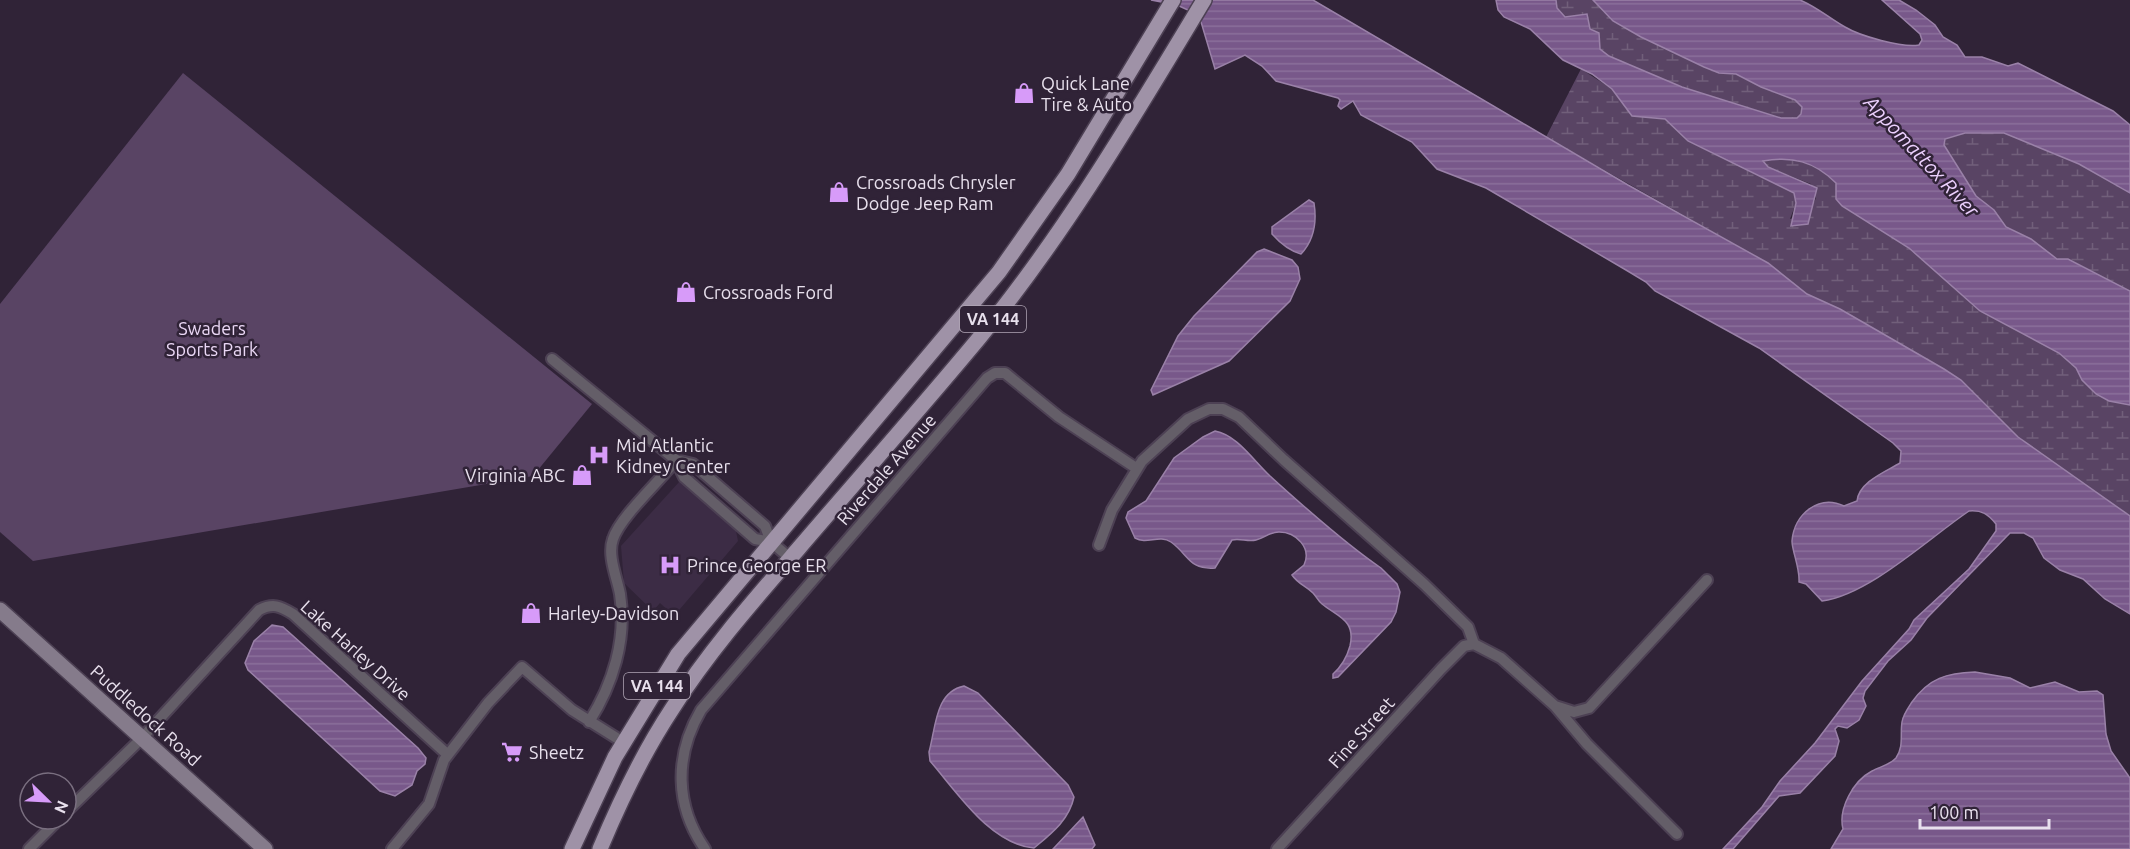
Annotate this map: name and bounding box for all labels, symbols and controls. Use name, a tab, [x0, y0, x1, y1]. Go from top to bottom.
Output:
place label: Quick Lane Tire & Auto	[1041, 73, 1132, 114]
shop icon: Quick Lane Tire & Auto	[1012, 81, 1036, 105]
water label: Appomattox River	[1859, 90, 1985, 222]
place label: Crossroads Chrysler Dodge Jeep Ram	[856, 172, 1016, 213]
shop icon: Crossroads Chrysler Dodge Jeep Ram	[827, 180, 851, 204]
shop icon: Crossroads Ford	[674, 280, 698, 304]
place label: Crossroads Ford	[703, 282, 833, 302]
road number: VA 144	[960, 306, 1026, 332]
park label: Swaders Sports Park	[166, 318, 258, 359]
street label: Riverdale Avenue	[832, 410, 940, 528]
place label: Mid Atlantic Kidney Center	[616, 435, 730, 476]
hospital icon: Mid Atlantic Kidney Center	[587, 443, 611, 467]
shop icon: Virginia ABC	[570, 463, 594, 487]
place label: Virginia ABC	[465, 465, 565, 485]
hospital icon: Prince George ER	[658, 553, 682, 577]
place label: Prince George ER	[687, 555, 827, 575]
street label: Lake Harley Drive	[297, 596, 415, 704]
shop icon: Harley-Davidson	[519, 601, 543, 625]
place label: Harley-Davidson	[548, 603, 679, 623]
street label: Puddledock Road	[87, 660, 205, 770]
road number: VA 144	[624, 673, 690, 699]
street label: Fine Street	[1324, 692, 1398, 772]
supermarket icon: Sheetz	[500, 740, 524, 764]
place label: Sheetz	[529, 742, 584, 762]
north arrow	[18, 771, 78, 831]
scale bar	[1920, 792, 2049, 830]
text: N	[51, 798, 72, 816]
text: 100 m	[1929, 802, 1979, 822]

